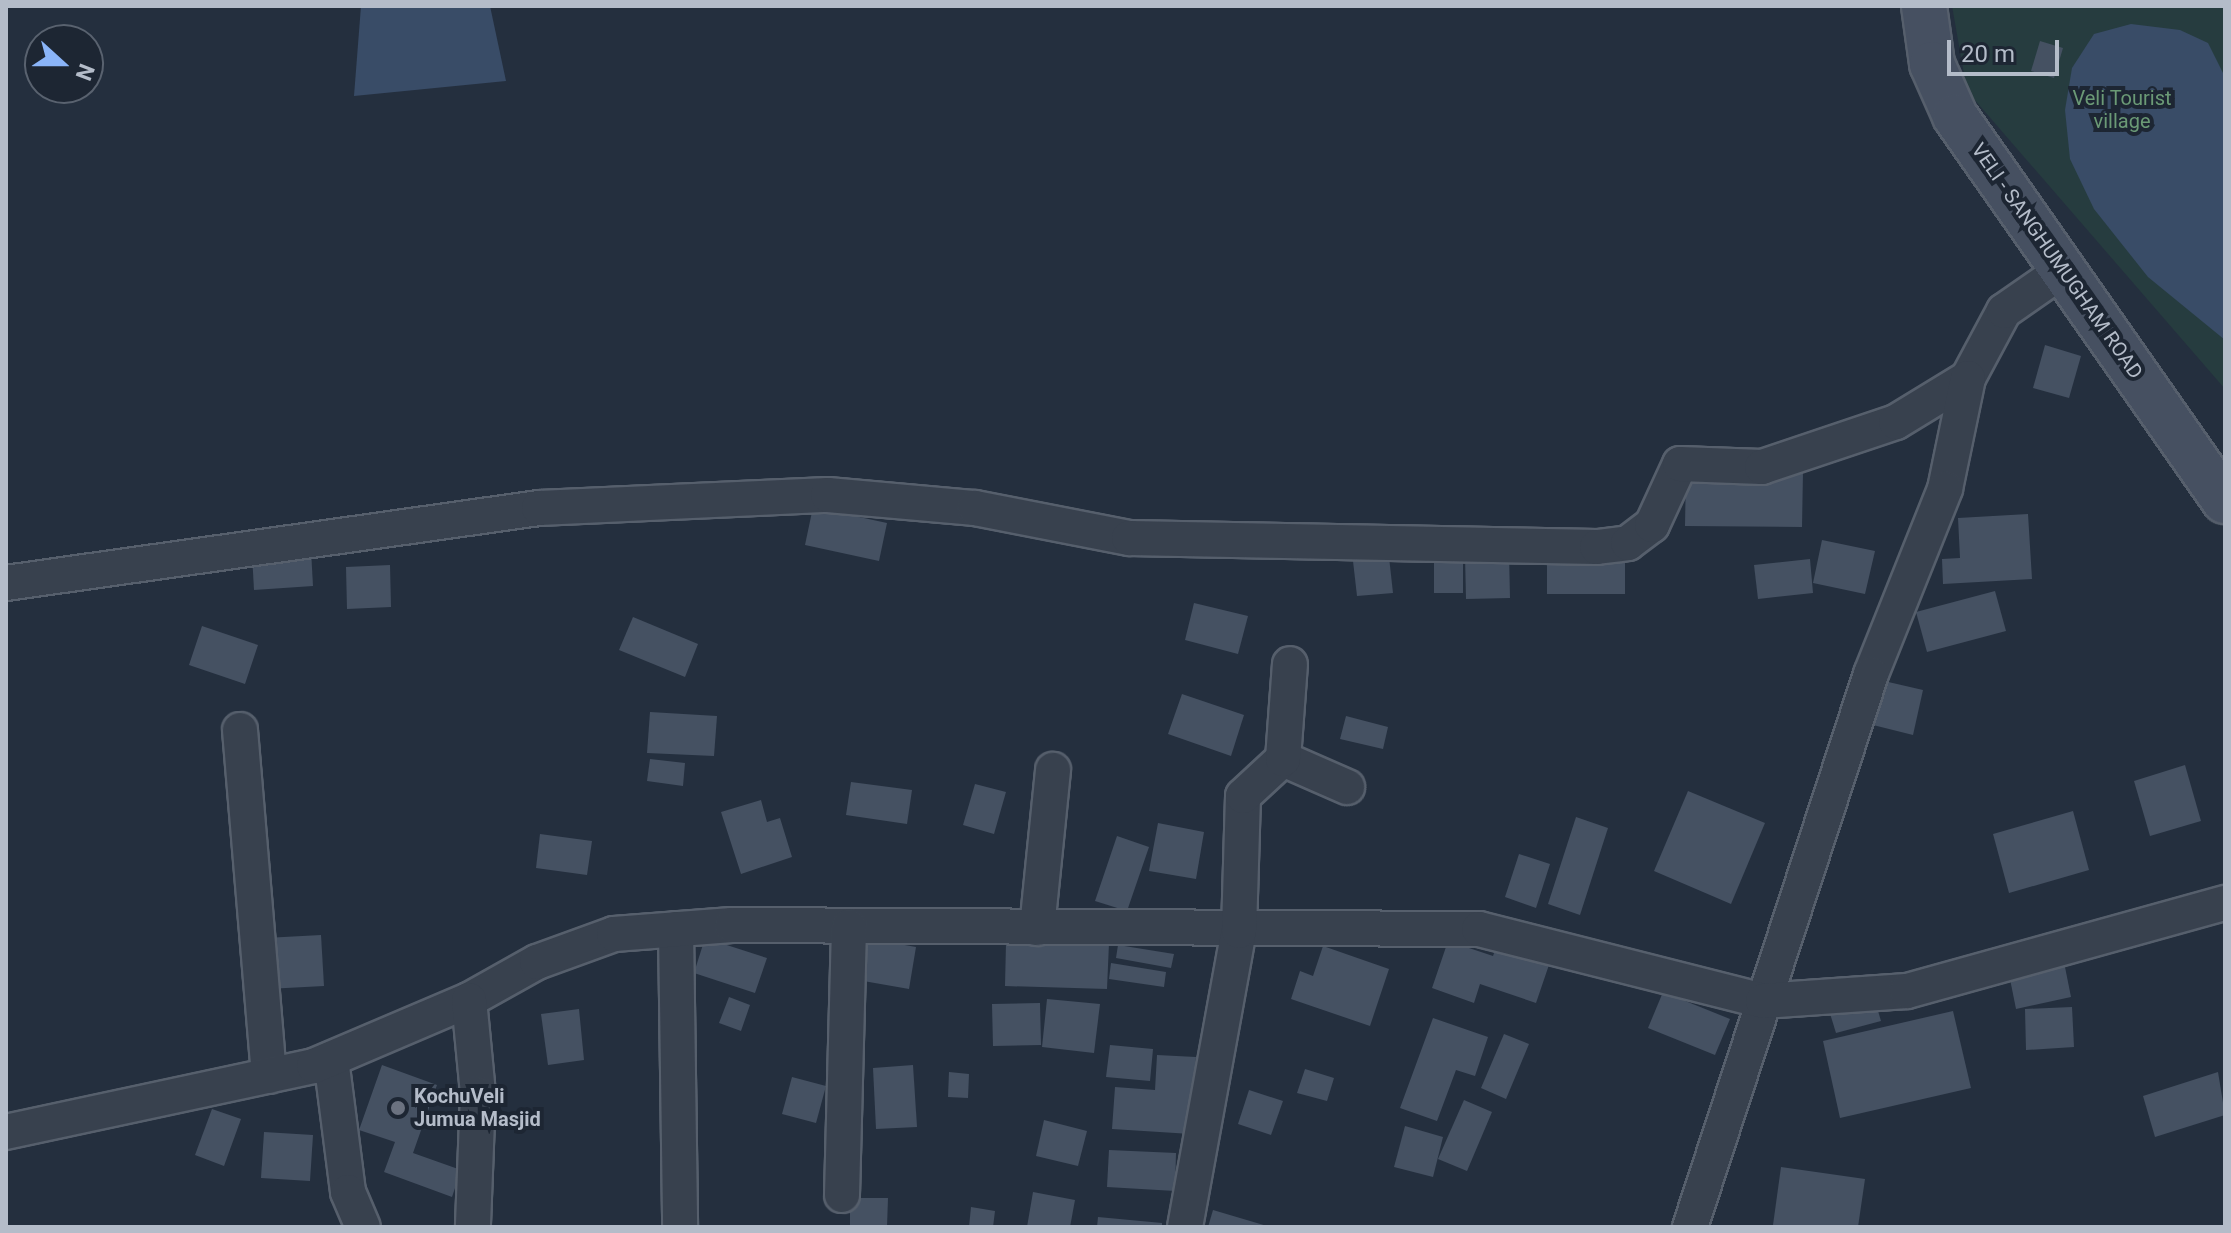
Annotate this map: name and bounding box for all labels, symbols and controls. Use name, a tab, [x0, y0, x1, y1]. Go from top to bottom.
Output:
north arrow	[24, 24, 104, 104]
scale bar	[1951, 24, 2063, 74]
text: 20 m	[1961, 40, 2015, 68]
text: N	[71, 60, 99, 84]
park label: Veli Tourist village	[2072, 87, 2172, 134]
street label: VELI - SANGHUMUGHAM ROAD	[1966, 139, 2148, 383]
place label: KochuVeli Jumua Masjid	[414, 1084, 541, 1131]
marker: KochuVeli Jumua Masjid	[389, 1099, 407, 1117]

